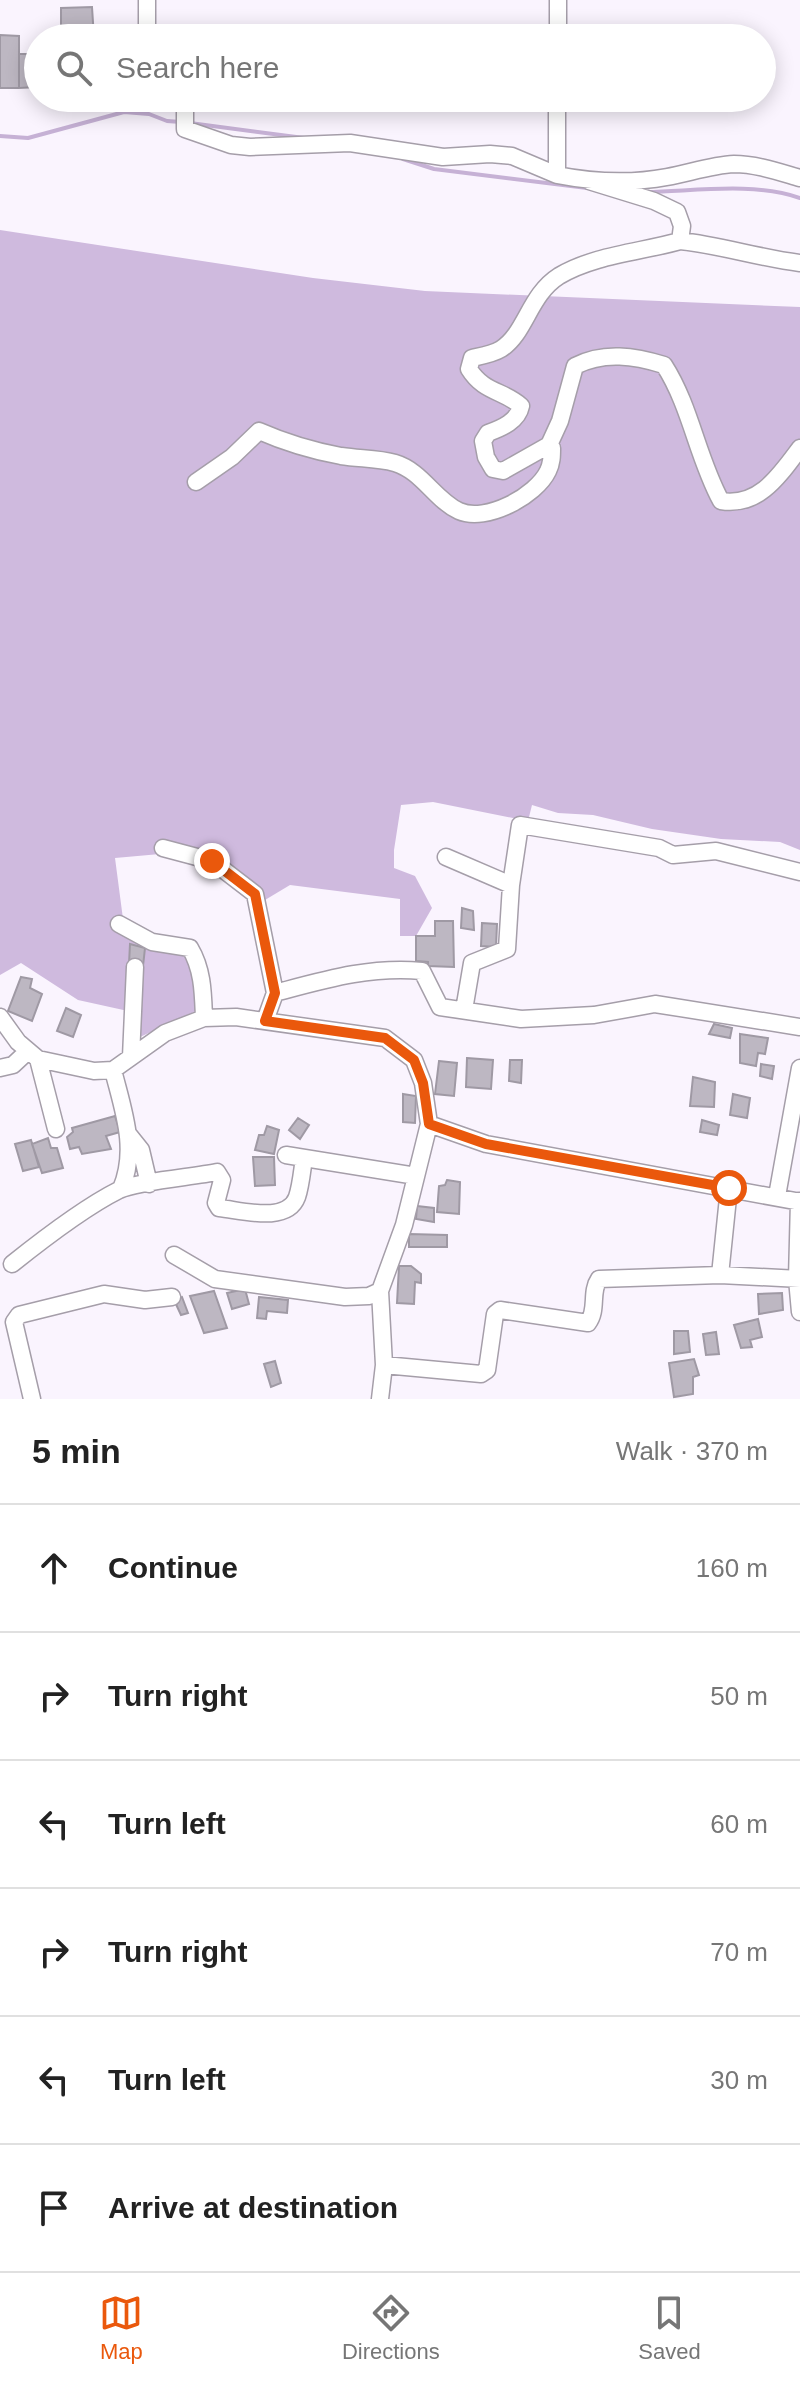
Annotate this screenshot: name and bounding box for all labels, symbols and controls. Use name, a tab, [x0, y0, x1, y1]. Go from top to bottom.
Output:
search box	[24, 24, 776, 112]
icon: search	[52, 46, 96, 90]
text: Search here	[116, 51, 279, 84]
route end	[194, 843, 230, 879]
route start	[711, 1170, 747, 1206]
text: 5 min	[32, 1432, 121, 1470]
text: Walk · 370 m	[616, 1436, 768, 1466]
icon: ahead	[32, 1546, 76, 1590]
text: Continue	[108, 1551, 238, 1584]
text: 160 m	[696, 1553, 768, 1583]
icon: right	[32, 1674, 76, 1718]
text: Turn right	[108, 1679, 247, 1712]
text: 50 m	[710, 1681, 768, 1711]
icon: left	[32, 1802, 76, 1846]
text: Turn left	[108, 1807, 226, 1840]
text: 60 m	[710, 1809, 768, 1839]
icon: right	[32, 1930, 76, 1974]
text: Turn right	[108, 1935, 247, 1968]
text: 70 m	[710, 1937, 768, 1967]
icon: left	[32, 2058, 76, 2102]
text: Turn left	[108, 2063, 226, 2096]
text: 30 m	[710, 2065, 768, 2095]
icon: arrive	[32, 2186, 76, 2230]
text: Arrive at destination	[108, 2191, 398, 2224]
tab: Map	[99, 2291, 143, 2365]
tab: Directions	[342, 2291, 440, 2365]
tab: Saved	[638, 2291, 701, 2365]

